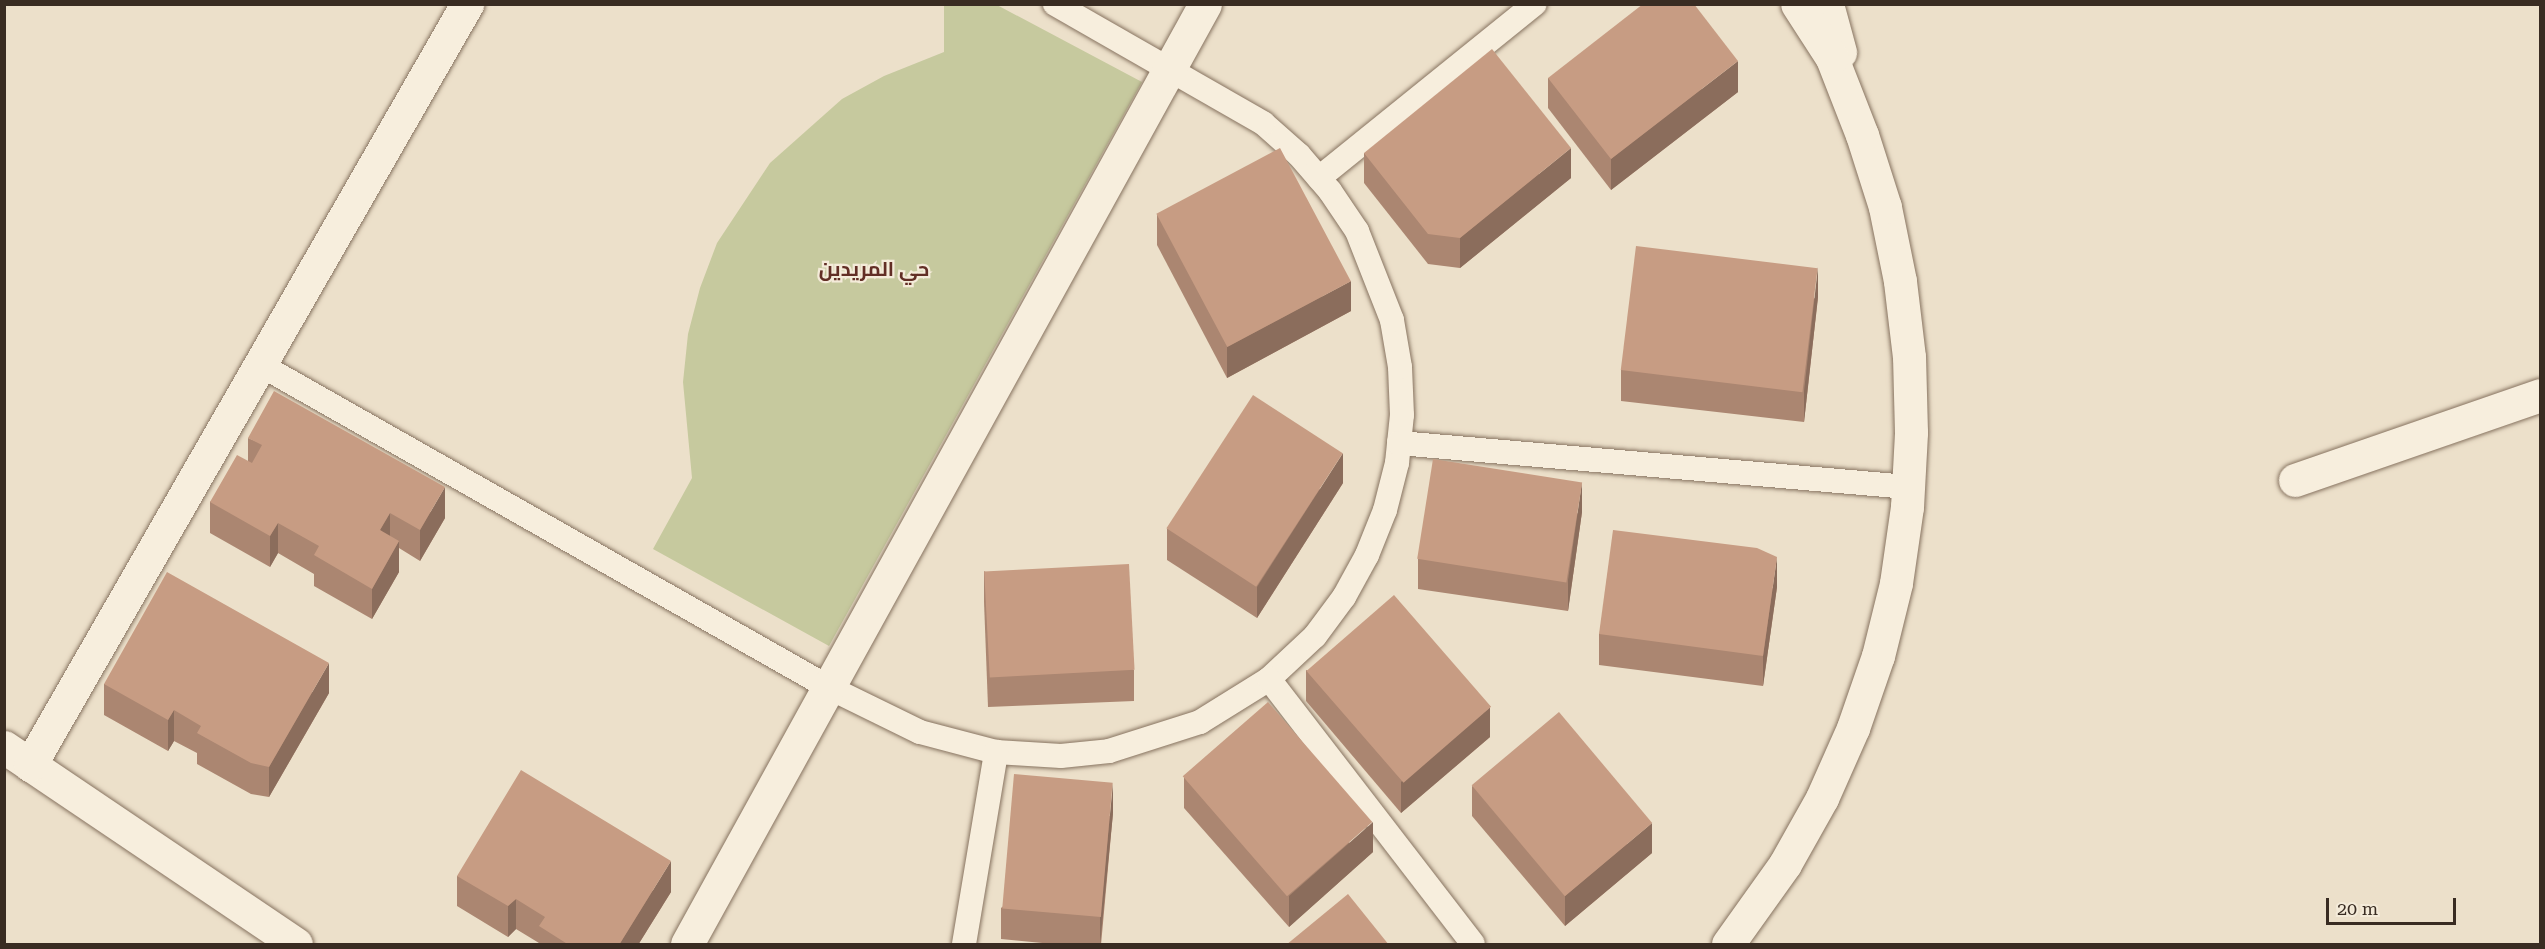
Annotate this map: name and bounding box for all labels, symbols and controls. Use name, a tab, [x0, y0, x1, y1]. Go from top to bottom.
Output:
district label: حي المريدين	[819, 257, 929, 281]
scale bar	[2329, 886, 2460, 924]
text: 20 m	[2337, 898, 2378, 919]

